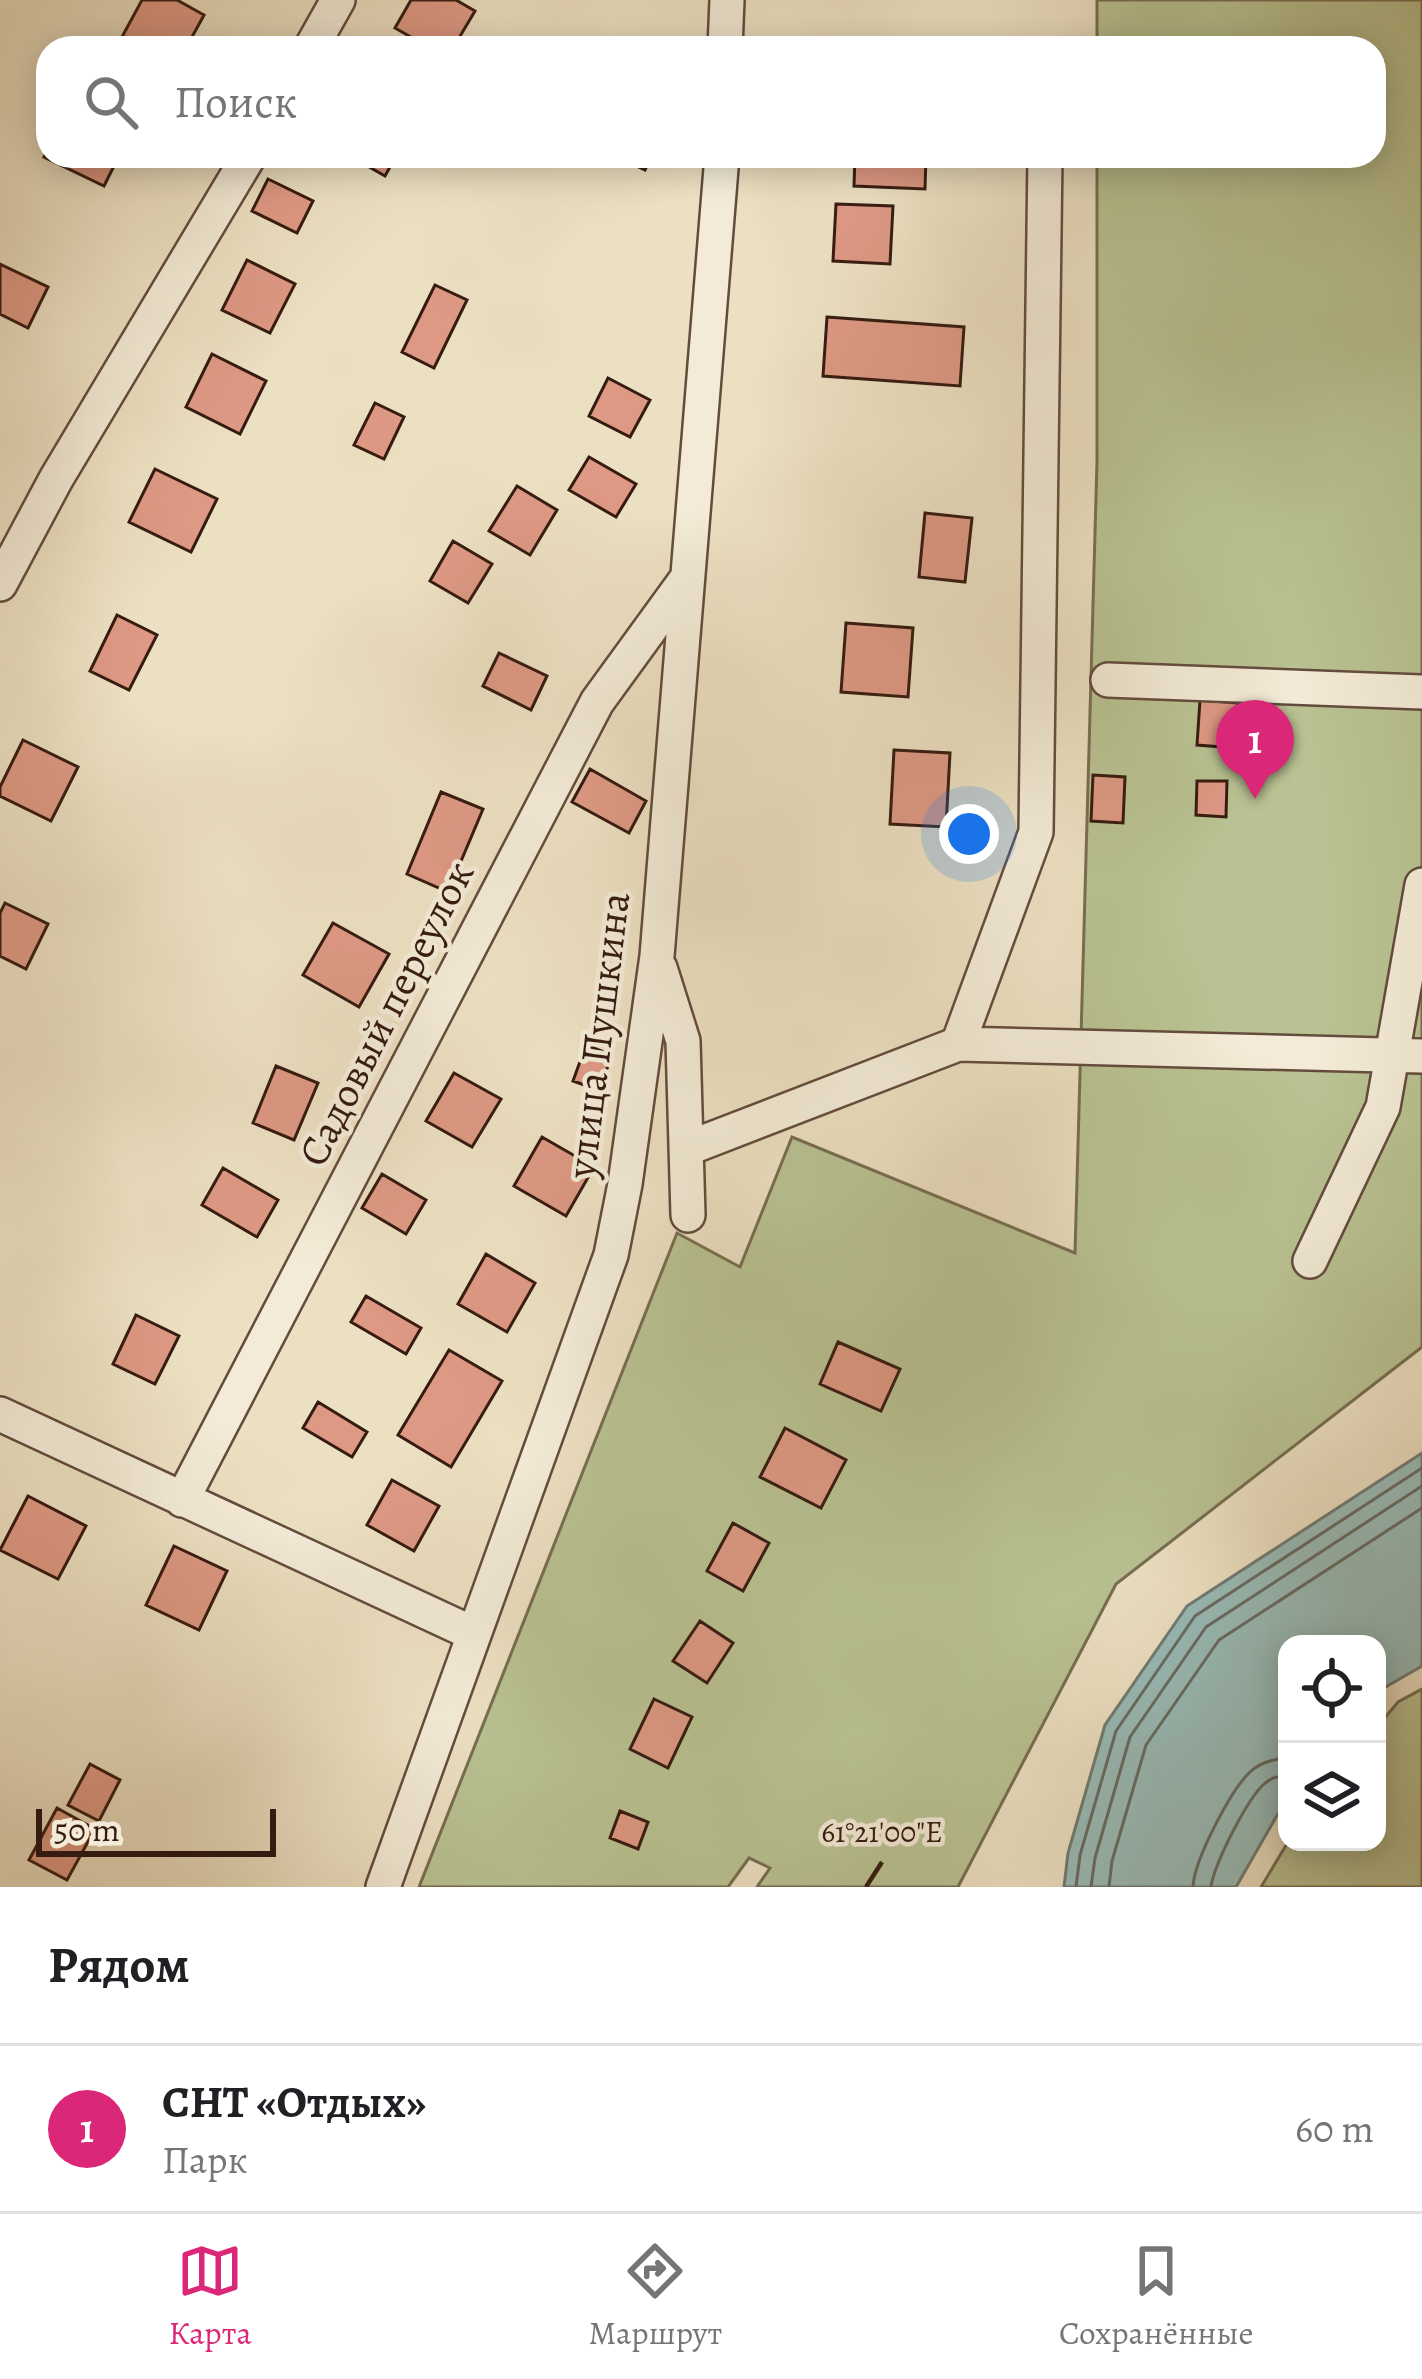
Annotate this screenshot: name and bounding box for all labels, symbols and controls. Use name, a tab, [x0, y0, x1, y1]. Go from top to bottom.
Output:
search box	[36, 36, 1386, 168]
icon: search	[78, 69, 144, 135]
text: Поиск	[174, 71, 297, 133]
pin: 1	[1216, 700, 1294, 799]
your location	[939, 804, 999, 864]
street label: Садовый переулок	[284, 851, 487, 1176]
street label: улица Пушкина	[552, 888, 643, 1182]
map controls	[1278, 1635, 1386, 1851]
button: locate	[1278, 1635, 1386, 1743]
button: layers	[1278, 1743, 1386, 1851]
scale bar	[36, 1803, 276, 1856]
text: 50 m	[54, 1807, 120, 1852]
text: 61°21'00"E	[821, 1812, 943, 1852]
text: Рядом	[48, 1930, 190, 2000]
text: СНТ «Отдых»	[162, 2071, 426, 2133]
text: 1	[80, 2102, 94, 2155]
text: 60 m	[1295, 2102, 1374, 2155]
text: Парк	[162, 2133, 248, 2186]
tab: Карта	[168, 2238, 252, 2355]
tab: Маршрут	[588, 2238, 722, 2355]
tab: Сохранённые	[1059, 2238, 1254, 2355]

